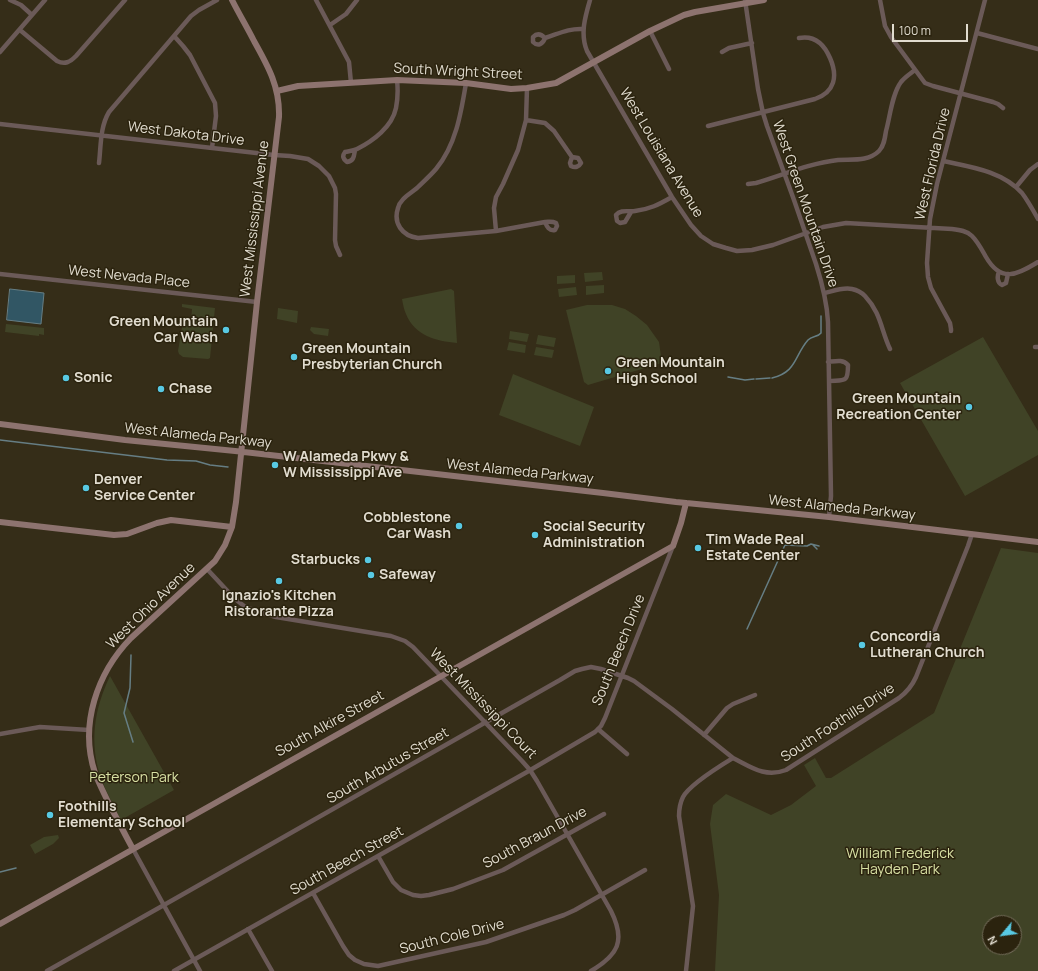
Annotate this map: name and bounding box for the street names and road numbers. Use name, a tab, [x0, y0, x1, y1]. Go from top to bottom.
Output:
street label: South Wright Street	[393, 60, 523, 84]
street label: West Louisiana Avenue	[616, 85, 706, 221]
street label: West Florida Drive	[912, 106, 954, 222]
street label: West Green Mountain Drive	[769, 118, 841, 290]
street label: West Dakota Drive	[127, 119, 245, 149]
street label: West Mississippi Avenue	[237, 140, 273, 298]
street label: West Nevada Place	[67, 262, 191, 292]
street label: West Alameda Parkway	[124, 420, 272, 452]
street label: West Alameda Parkway	[446, 456, 594, 488]
street label: West Alameda Parkway	[768, 492, 916, 524]
street label: West Ohio Avenue	[103, 559, 199, 653]
street label: South Beech Drive	[589, 592, 649, 708]
street label: West Mississippi Court	[426, 645, 540, 763]
street label: South Foothills Drive	[778, 680, 898, 766]
street label: South Alkire Street	[273, 687, 387, 761]
street label: South Arbutus Street	[324, 724, 452, 808]
street label: South Braun Drive	[480, 804, 590, 872]
street label: South Beech Street	[287, 823, 407, 899]
street label: South Cole Drive	[398, 916, 506, 958]

